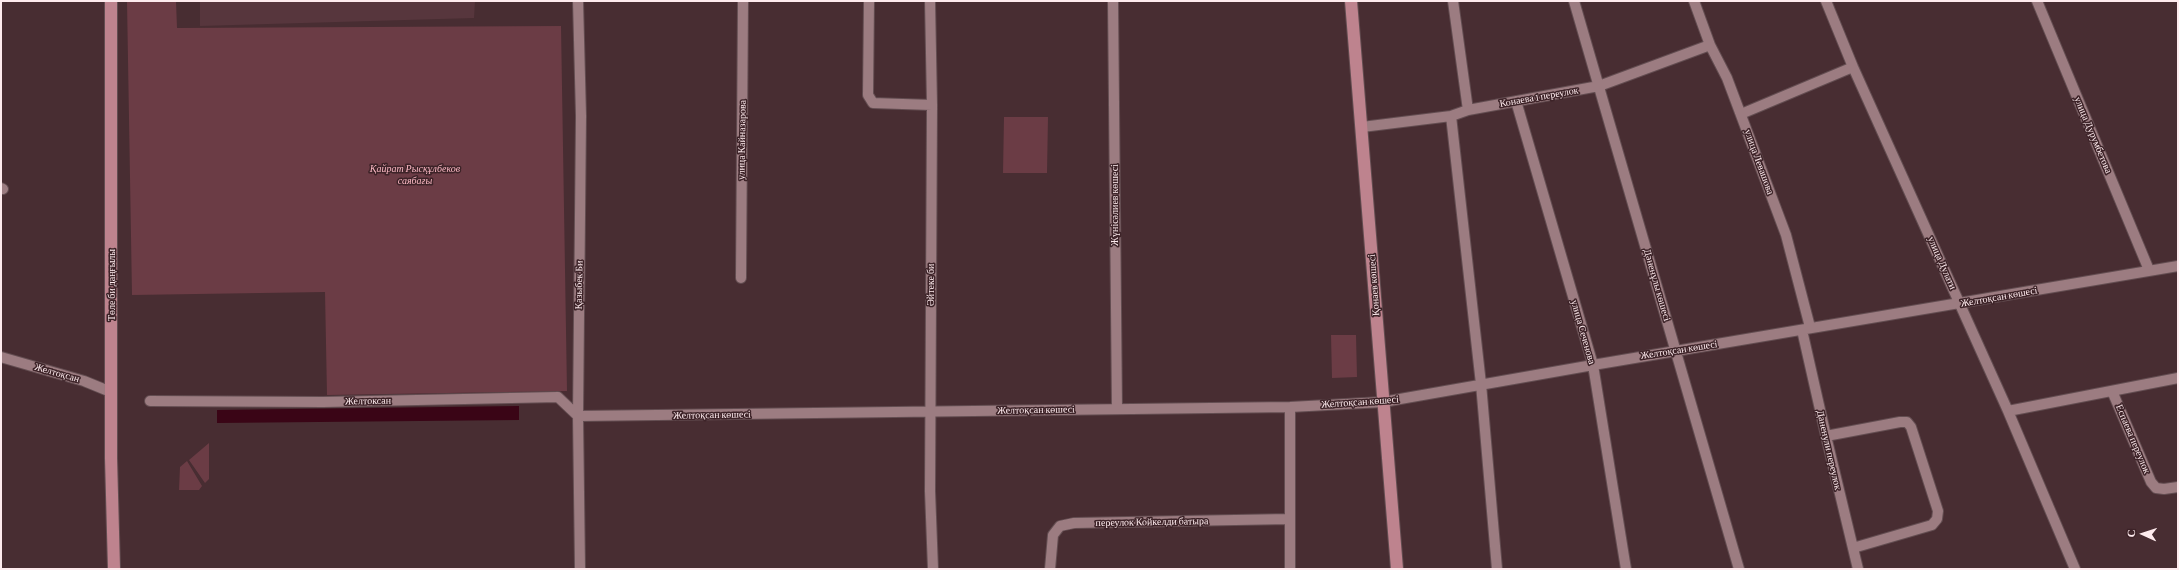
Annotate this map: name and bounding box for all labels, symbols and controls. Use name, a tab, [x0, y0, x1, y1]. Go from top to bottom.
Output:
street label: Конаева 1 переулок	[1499, 84, 1579, 110]
street label: улица Дурумбетова	[2071, 95, 2115, 175]
street label: улица Кайназарова	[735, 100, 749, 180]
street label: улица Левашова	[1742, 128, 1776, 196]
park label: Қайрат Рысқұлбеков саябағы	[370, 163, 460, 186]
street label: Жүнісәлиев көшесі	[1109, 164, 1121, 246]
street label: улица Дулати	[1925, 235, 1959, 291]
street label: Дәненұлы көшесі	[1641, 248, 1673, 322]
street label: Төле би даңғылы	[106, 249, 118, 321]
street label: Қонаев көшесі	[1366, 254, 1382, 316]
street label: Қазыбек Би	[573, 260, 585, 310]
street label: Әйтеке би	[925, 264, 937, 306]
street label: Желтоқсан көшесі	[1960, 284, 2038, 310]
street label: улица Сеченова	[1568, 298, 1598, 366]
street label: Желтоқсан көшесі	[1640, 338, 1718, 362]
street label: Желтоқсан	[33, 361, 81, 385]
street label: Желтоқсан көшесі	[1321, 393, 1399, 411]
street label: Желтоксан	[345, 395, 391, 407]
street label: Желтоқсан көшесі	[997, 403, 1075, 417]
street label: Еспаева переулок	[2113, 403, 2153, 475]
street label: Желтоқсан көшесі	[673, 408, 751, 422]
street label: Даненули переулок	[1814, 409, 1844, 491]
north arrow	[2123, 514, 2163, 554]
street label: переулок Койкелди батыра	[1095, 515, 1209, 529]
text: С	[2125, 529, 2137, 538]

